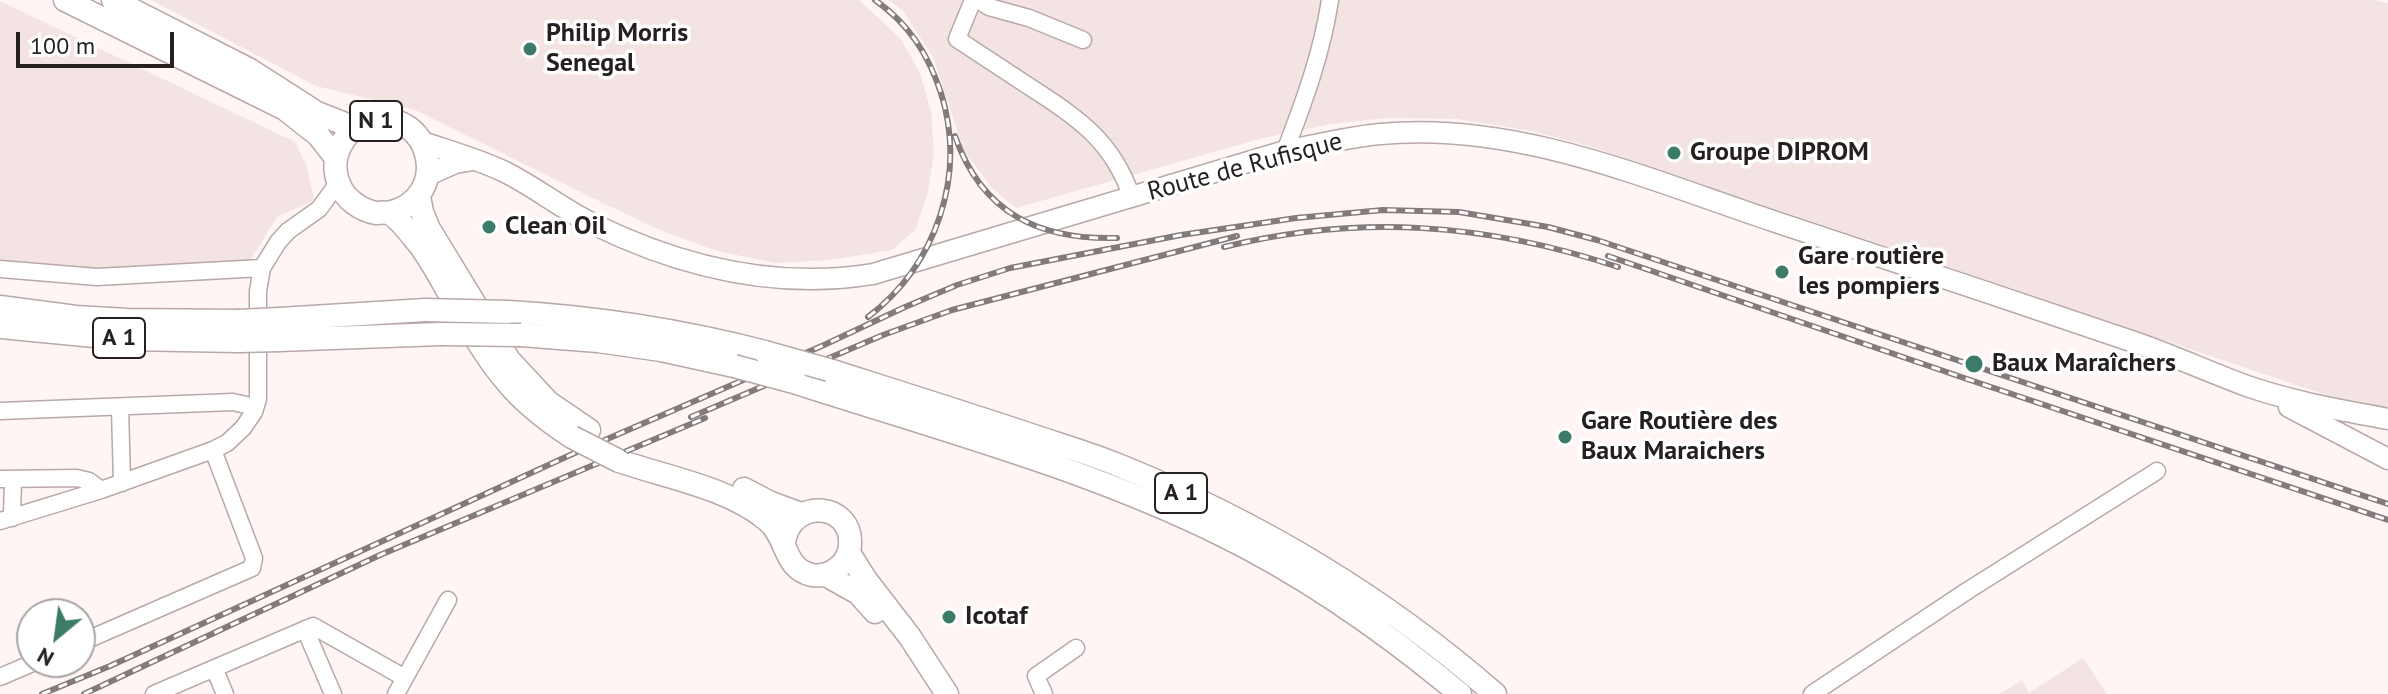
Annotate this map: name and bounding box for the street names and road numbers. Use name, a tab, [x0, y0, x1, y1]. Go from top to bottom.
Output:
road number: N 1	[350, 101, 402, 141]
street label: Route de Rufisque	[1144, 126, 1346, 208]
road number: A 1	[93, 318, 145, 358]
road number: A 1	[1155, 473, 1207, 513]

